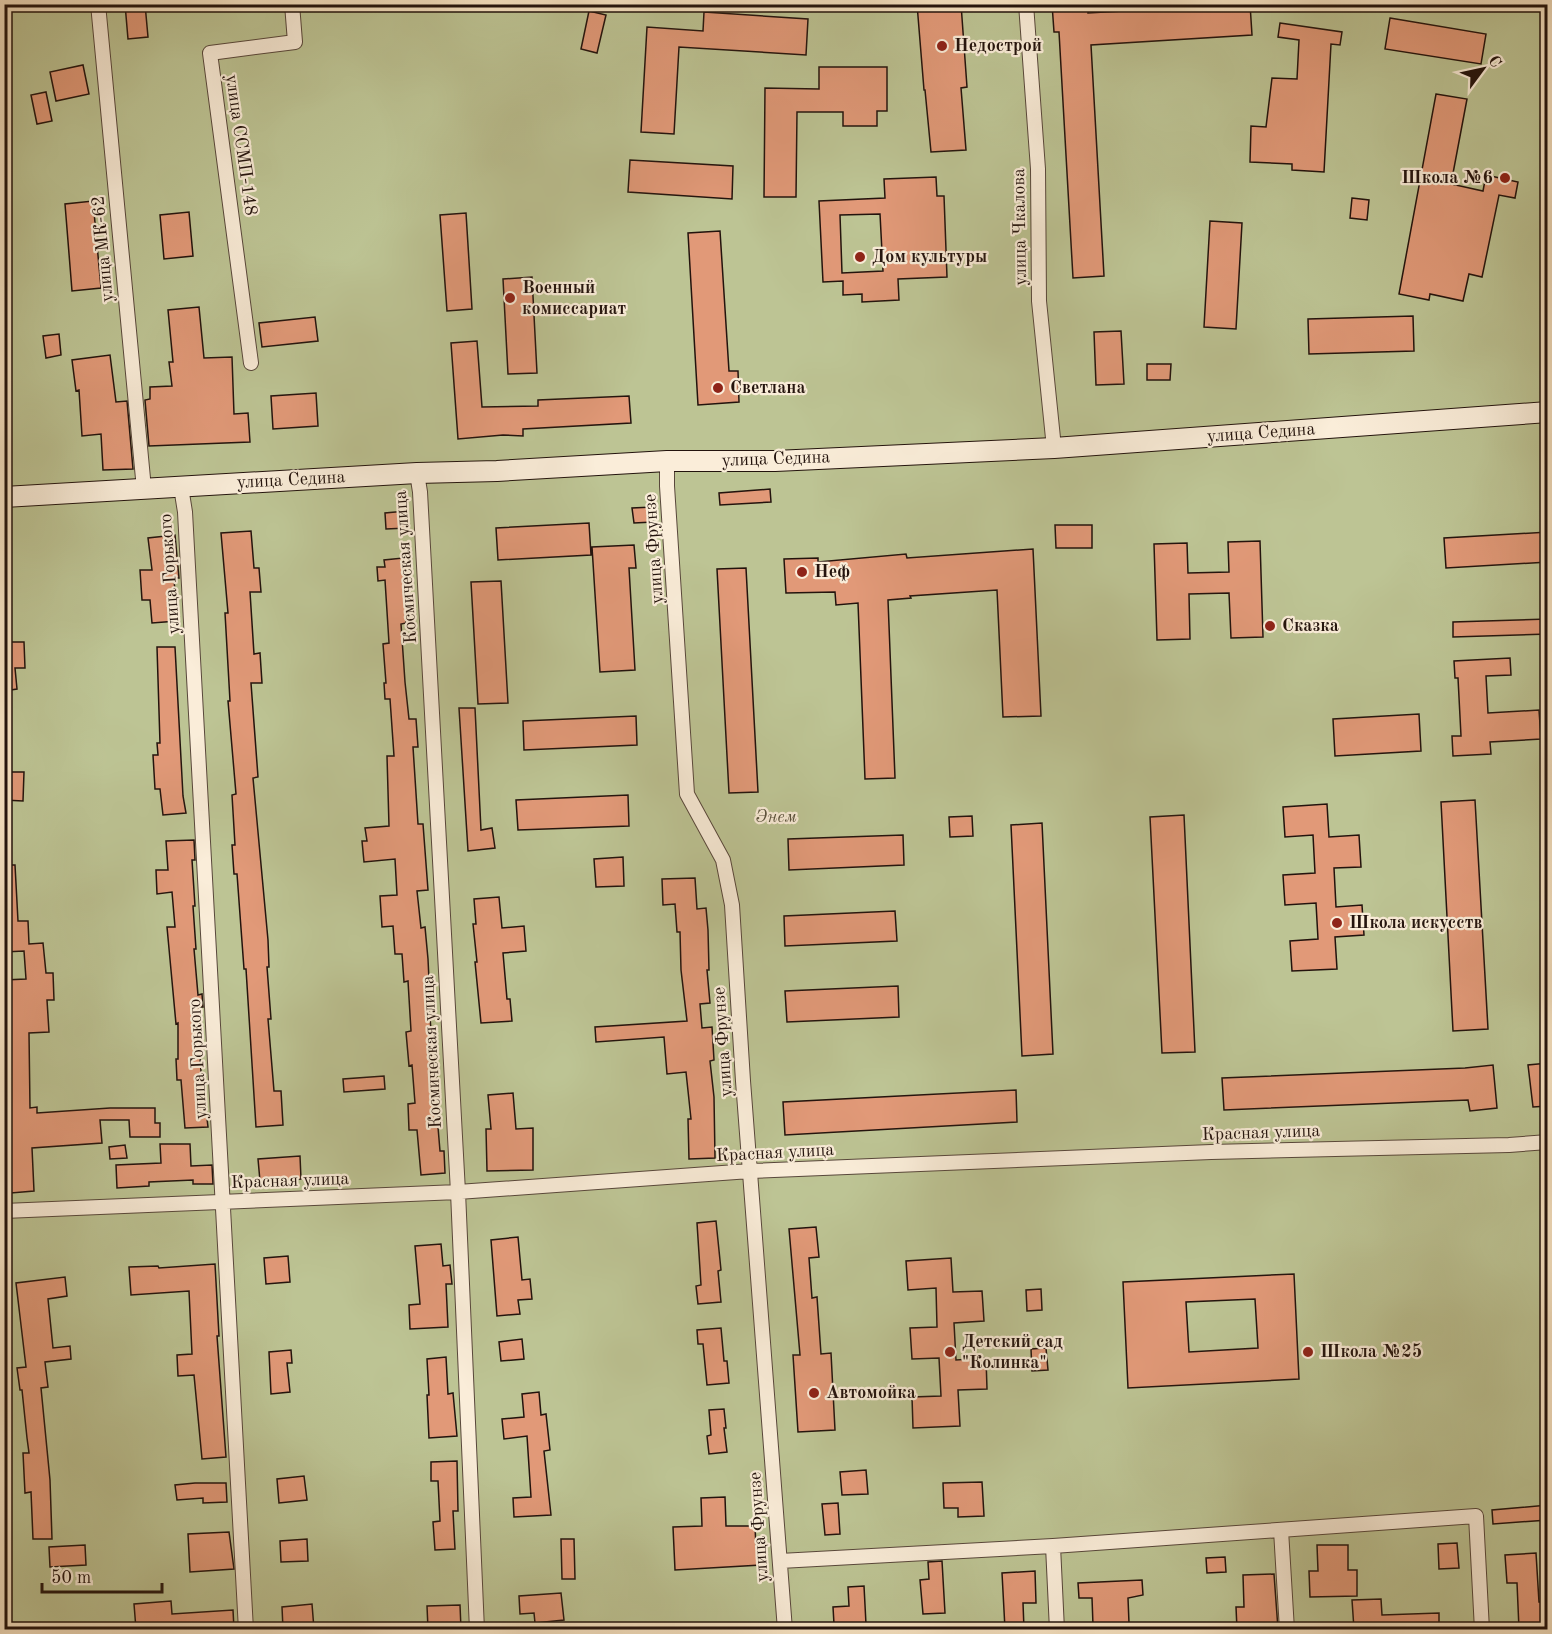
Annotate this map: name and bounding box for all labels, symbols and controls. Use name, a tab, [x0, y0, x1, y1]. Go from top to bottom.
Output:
place label: Недострой	[954, 37, 1042, 55]
marker: Недострой	[935, 39, 949, 53]
north arrow	[1453, 39, 1513, 99]
text: С	[1484, 53, 1503, 71]
street label: улица ССМП-148	[222, 73, 260, 217]
street label: улица Чкалова	[1010, 168, 1030, 286]
place label: Школа №6	[1401, 169, 1493, 187]
marker: Школа №6	[1498, 171, 1512, 185]
street label: улица МК-62	[89, 195, 117, 303]
place label: Дом культуры	[872, 248, 987, 266]
marker: Дом культуры	[853, 250, 867, 264]
place label: Военный комиссариат	[522, 279, 627, 318]
marker: Военный комиссариат	[503, 291, 517, 305]
place label: Светлана	[730, 379, 806, 397]
marker: Светлана	[711, 381, 725, 395]
street label: улица Седина	[1206, 420, 1316, 446]
street label: улица Седина	[721, 448, 831, 470]
street label: улица Седина	[236, 468, 346, 492]
street label: Космическая улица	[392, 490, 420, 644]
street label: улица Фрунзе	[641, 493, 667, 605]
street label: улица Горького	[157, 513, 183, 635]
place label: Неф	[814, 563, 850, 582]
marker: Неф	[795, 565, 809, 579]
place label: Сказка	[1282, 617, 1339, 635]
marker: Сказка	[1263, 619, 1277, 633]
park label: Энем	[755, 808, 797, 826]
place label: Школа искусств	[1349, 914, 1482, 932]
marker: Школа искусств	[1330, 916, 1344, 930]
street label: Космическая улица	[419, 975, 445, 1129]
street label: улица Фрунзе	[710, 986, 736, 1098]
street label: улица Горького	[186, 998, 210, 1120]
street label: Красная улица	[1202, 1122, 1321, 1144]
street label: Красная улица	[715, 1141, 835, 1165]
street label: Красная улица	[231, 1170, 350, 1192]
place label: Детский сад "Колинка"	[962, 1333, 1063, 1372]
place label: Школа №25	[1320, 1343, 1422, 1361]
marker: Детский сад "Колинка"	[943, 1345, 957, 1359]
marker: Школа №25	[1301, 1345, 1315, 1359]
place label: Автомойка	[826, 1384, 916, 1402]
marker: Автомойка	[807, 1386, 821, 1400]
street label: улица Фрунзе	[746, 1471, 772, 1583]
scale bar	[42, 1556, 162, 1594]
text: 50 m	[51, 1569, 91, 1587]

